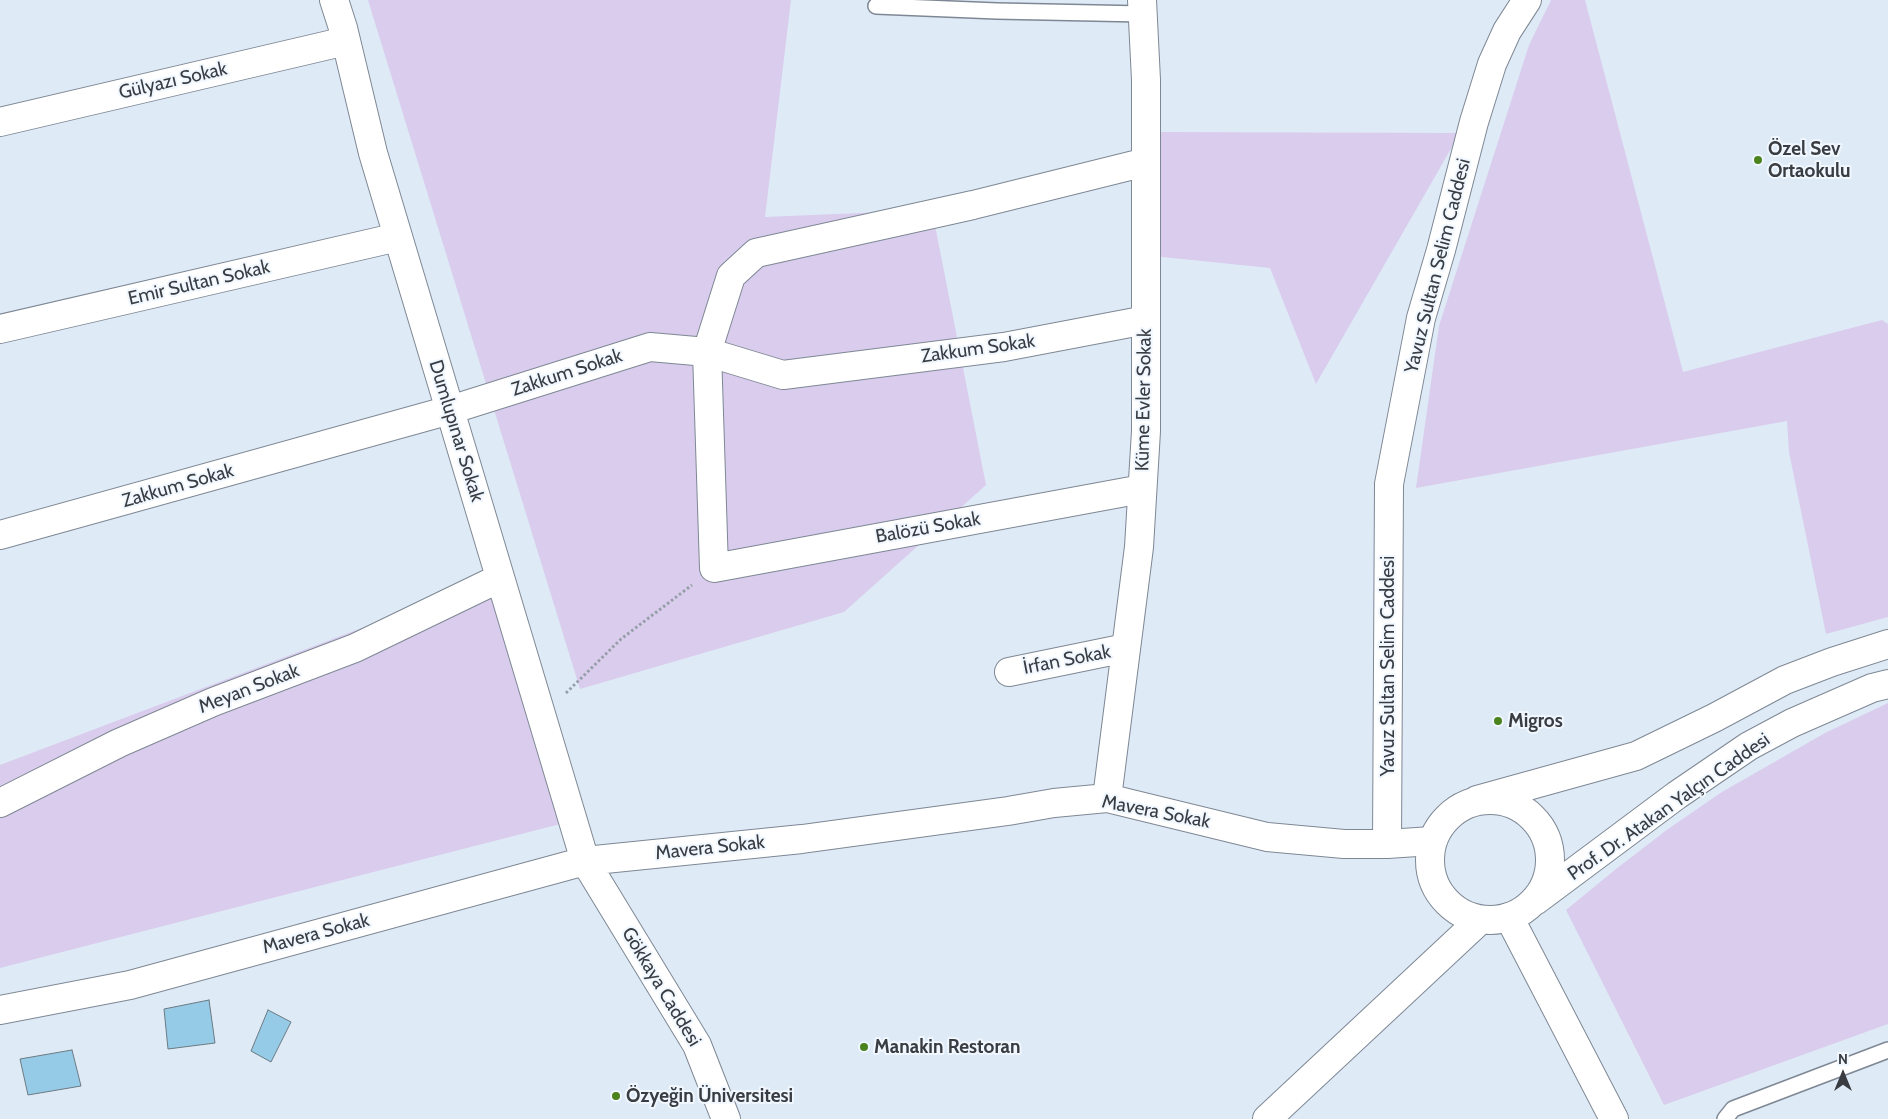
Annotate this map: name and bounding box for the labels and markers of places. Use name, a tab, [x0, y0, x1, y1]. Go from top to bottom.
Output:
place label: Özel Sev Ortaokulu	[1768, 138, 1850, 182]
marker: Özel Sev Ortaokulu	[1752, 154, 1764, 166]
place label: Migros	[1508, 710, 1563, 732]
marker: Migros	[1492, 715, 1504, 727]
place label: Manakin Restoran	[874, 1036, 1020, 1058]
marker: Manakin Restoran	[858, 1041, 870, 1053]
place label: Özyeğin Üniversitesi	[626, 1085, 793, 1107]
marker: Özyeğin Üniversitesi	[610, 1090, 622, 1102]

